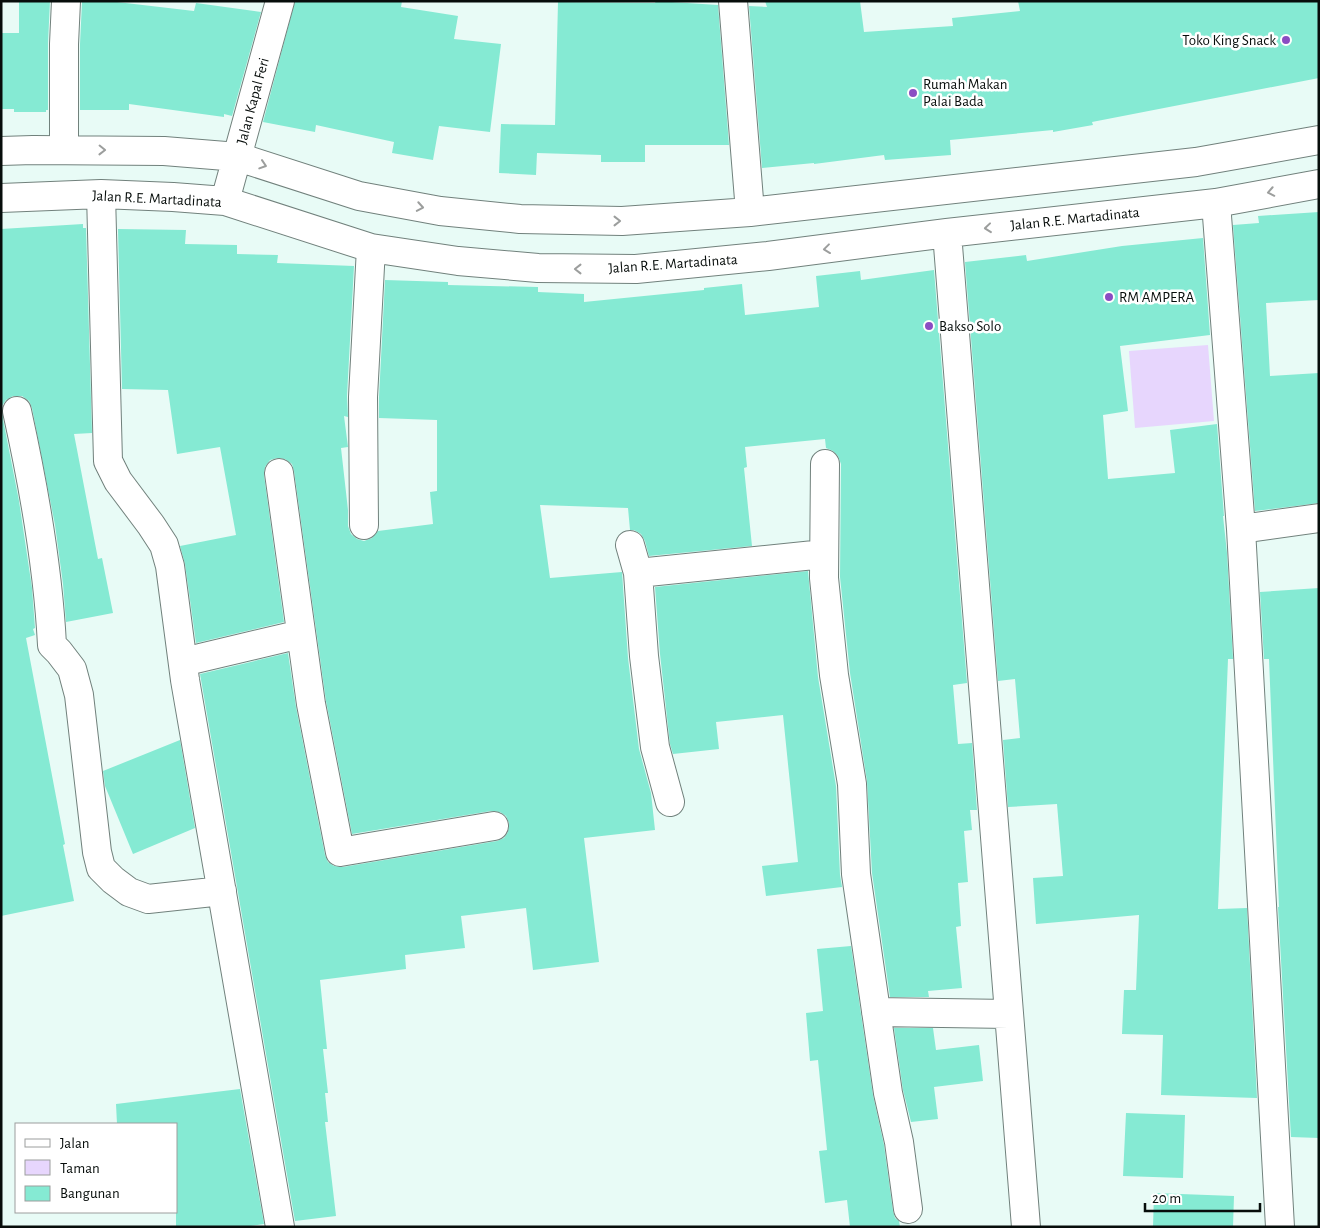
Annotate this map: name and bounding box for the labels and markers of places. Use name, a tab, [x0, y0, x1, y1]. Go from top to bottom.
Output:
place label: Toko King Snack	[1182, 33, 1276, 48]
marker: Toko King Snack	[1280, 34, 1292, 46]
place label: Rumah Makan Palai Bada	[923, 77, 1007, 109]
marker: Rumah Makan Palai Bada	[907, 87, 919, 99]
place label: RM AMPERA	[1119, 290, 1194, 305]
marker: RM AMPERA	[1103, 291, 1115, 303]
place label: Bakso Solo	[939, 319, 1001, 334]
marker: Bakso Solo	[923, 320, 935, 332]

